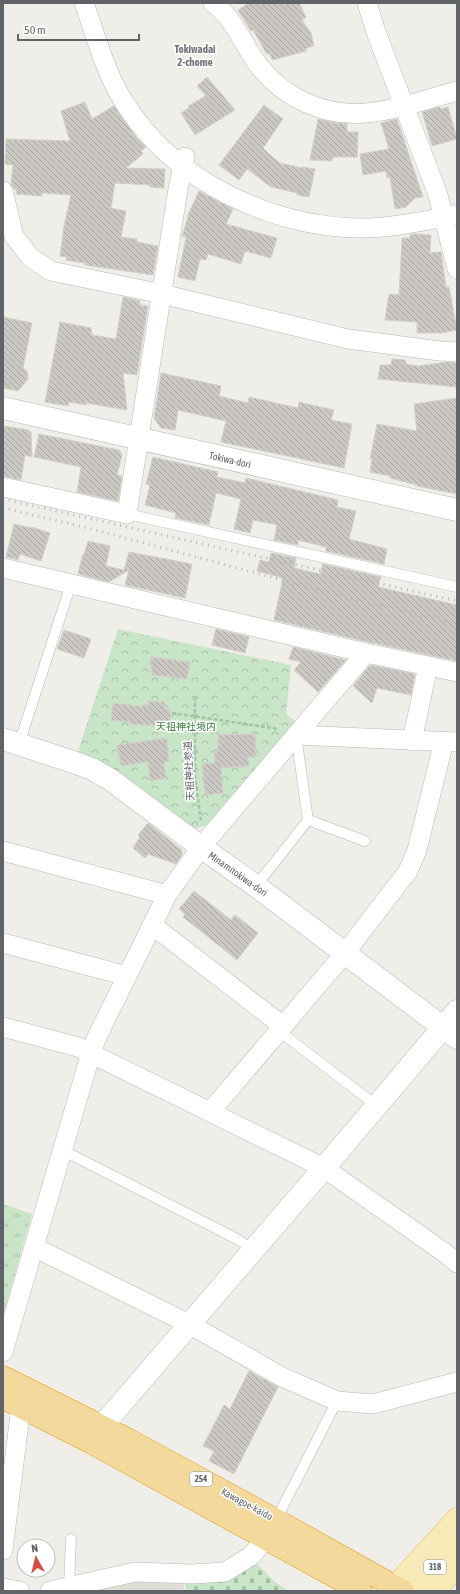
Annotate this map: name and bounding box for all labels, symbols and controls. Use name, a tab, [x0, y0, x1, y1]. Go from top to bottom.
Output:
scale bar	[18, 16, 139, 42]
text: 50 m	[24, 23, 46, 37]
district label: Tokiwadai 2-chome	[174, 43, 216, 68]
street label: Tokiwa-dori	[208, 450, 252, 470]
park label: 天祖神社境内	[156, 721, 216, 732]
street label: 天祖神社参道	[182, 741, 196, 801]
street label: Minamitokiwa-dori	[206, 850, 270, 898]
road number: 254	[190, 1472, 212, 1486]
street label: Kawagoe-kaido	[219, 1486, 275, 1522]
north arrow	[16, 1538, 56, 1578]
text: N	[31, 1542, 39, 1554]
road number: 318	[424, 1560, 446, 1574]

